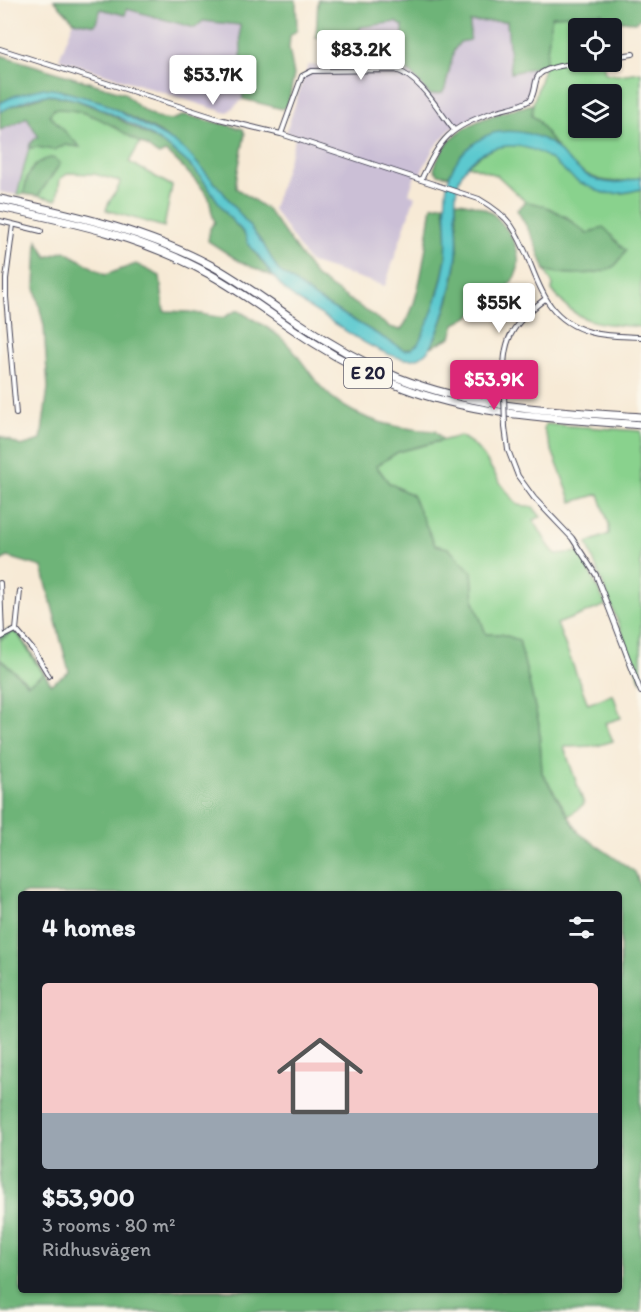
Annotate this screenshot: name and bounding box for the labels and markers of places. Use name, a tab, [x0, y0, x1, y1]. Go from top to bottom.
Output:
pin: $83.2K	[312, 30, 410, 81]
pin: $53.7K	[164, 55, 262, 106]
pin: $55K	[463, 283, 535, 334]
pin: $53.9K	[445, 360, 543, 411]

